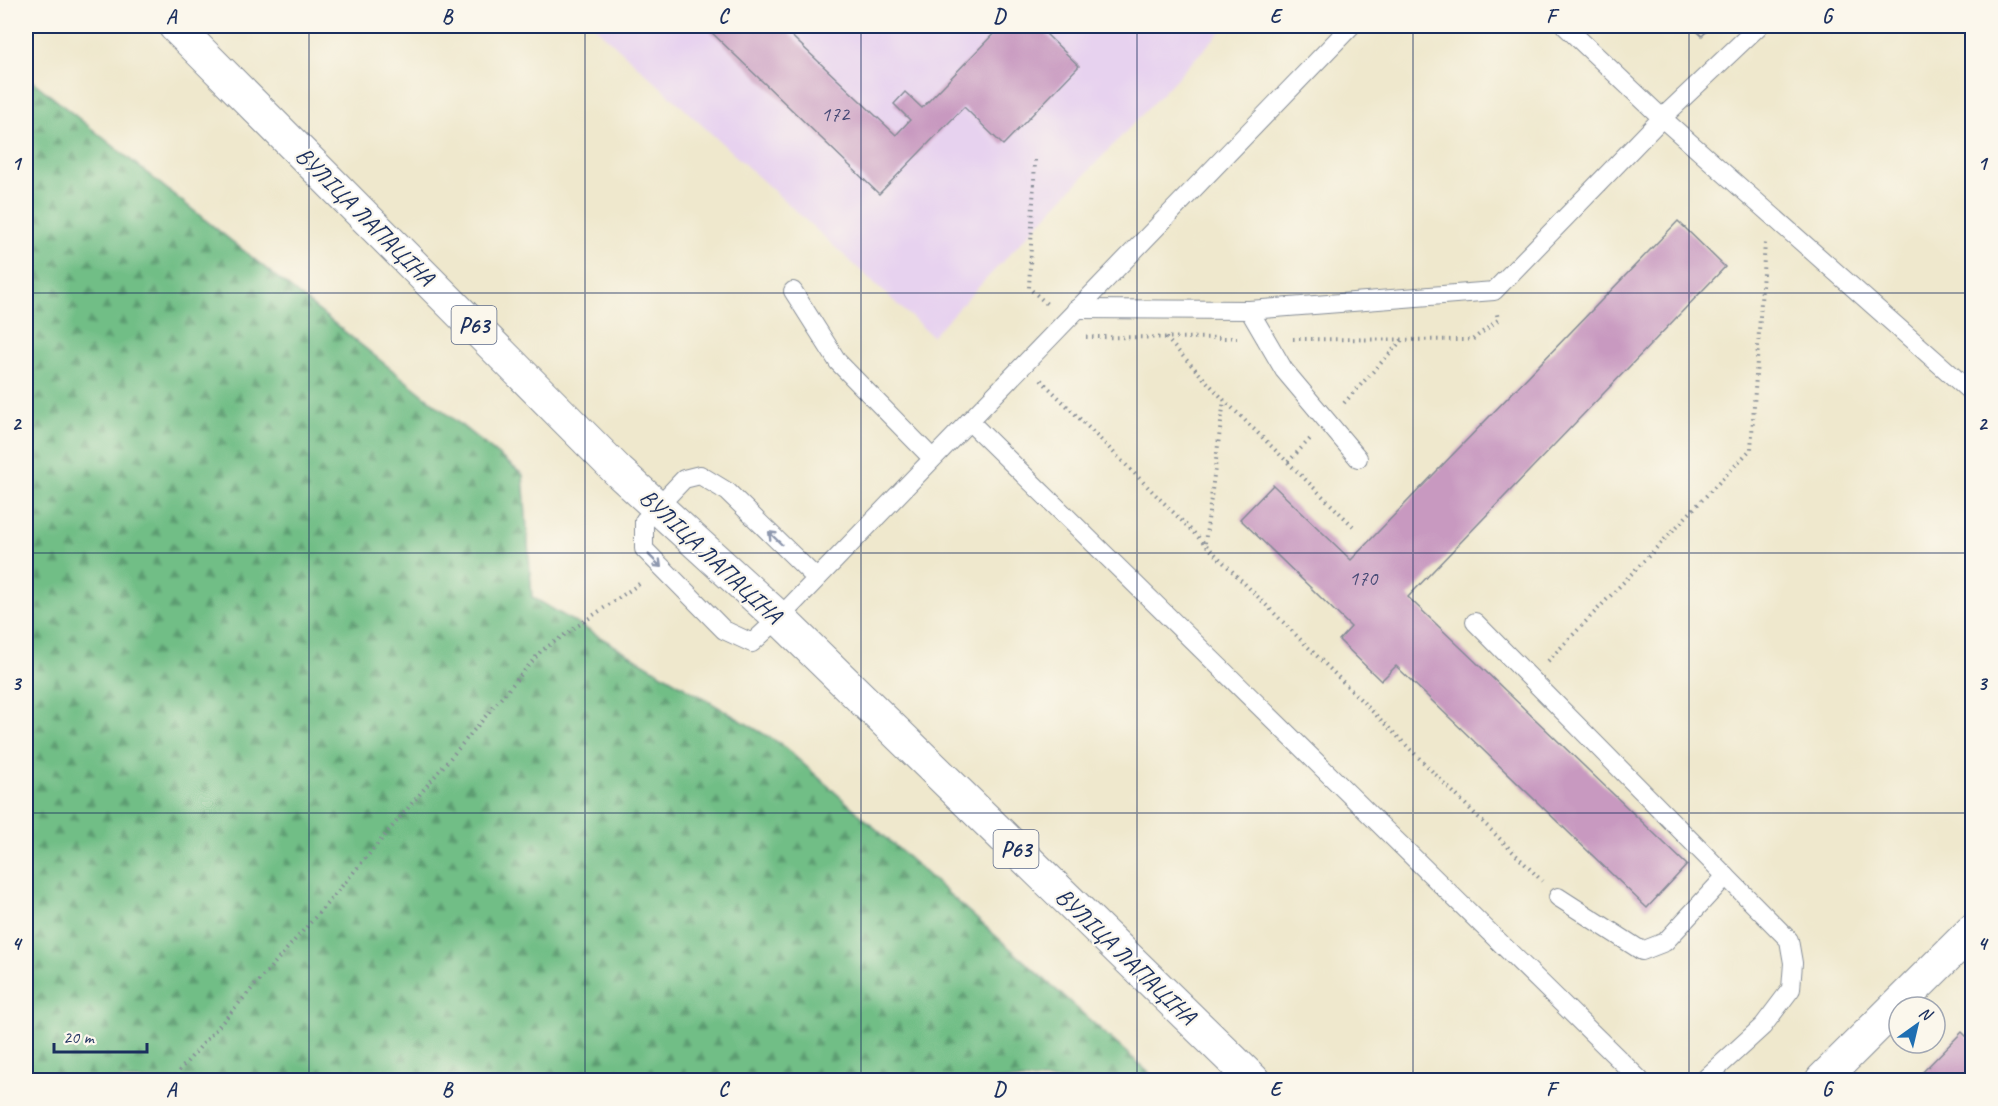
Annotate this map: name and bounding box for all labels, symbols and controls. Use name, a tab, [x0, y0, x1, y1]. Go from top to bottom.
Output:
text: A	[166, 4, 178, 29]
text: B	[442, 4, 454, 29]
text: C	[718, 4, 730, 29]
text: D	[993, 4, 1007, 29]
text: E	[1270, 4, 1284, 29]
text: F	[1546, 4, 1560, 29]
text: G	[1822, 4, 1835, 29]
house number: 172	[821, 101, 851, 127]
street label: ВУЛІЦА ЛАПАЦІНА	[289, 140, 441, 292]
text: 1	[12, 151, 23, 176]
text: 1	[1978, 151, 1989, 176]
road number: Р63	[452, 306, 496, 344]
text: 2	[12, 411, 23, 436]
text: 2	[1978, 411, 1989, 436]
street label: ВУЛІЦА ЛАПАЦІНА	[633, 482, 789, 630]
one-way arrow	[767, 530, 782, 545]
one-way arrow	[648, 553, 663, 568]
house number: 170	[1349, 565, 1379, 591]
text: 3	[12, 671, 23, 696]
text: 3	[1978, 671, 1989, 696]
road number: Р63	[994, 830, 1038, 868]
street label: ВУЛІЦА ЛАПАЦІНА	[1049, 881, 1203, 1031]
text: 4	[12, 931, 24, 956]
text: 4	[1978, 931, 1990, 956]
north arrow	[1887, 995, 1947, 1055]
text: N	[1915, 1002, 1937, 1026]
scale bar	[54, 1016, 147, 1054]
text: 20 m	[63, 1026, 96, 1048]
text: A	[166, 1077, 178, 1102]
text: B	[442, 1077, 454, 1102]
text: C	[718, 1077, 730, 1102]
text: D	[993, 1077, 1007, 1102]
text: E	[1270, 1077, 1284, 1102]
text: F	[1546, 1077, 1560, 1102]
text: G	[1822, 1077, 1835, 1102]

